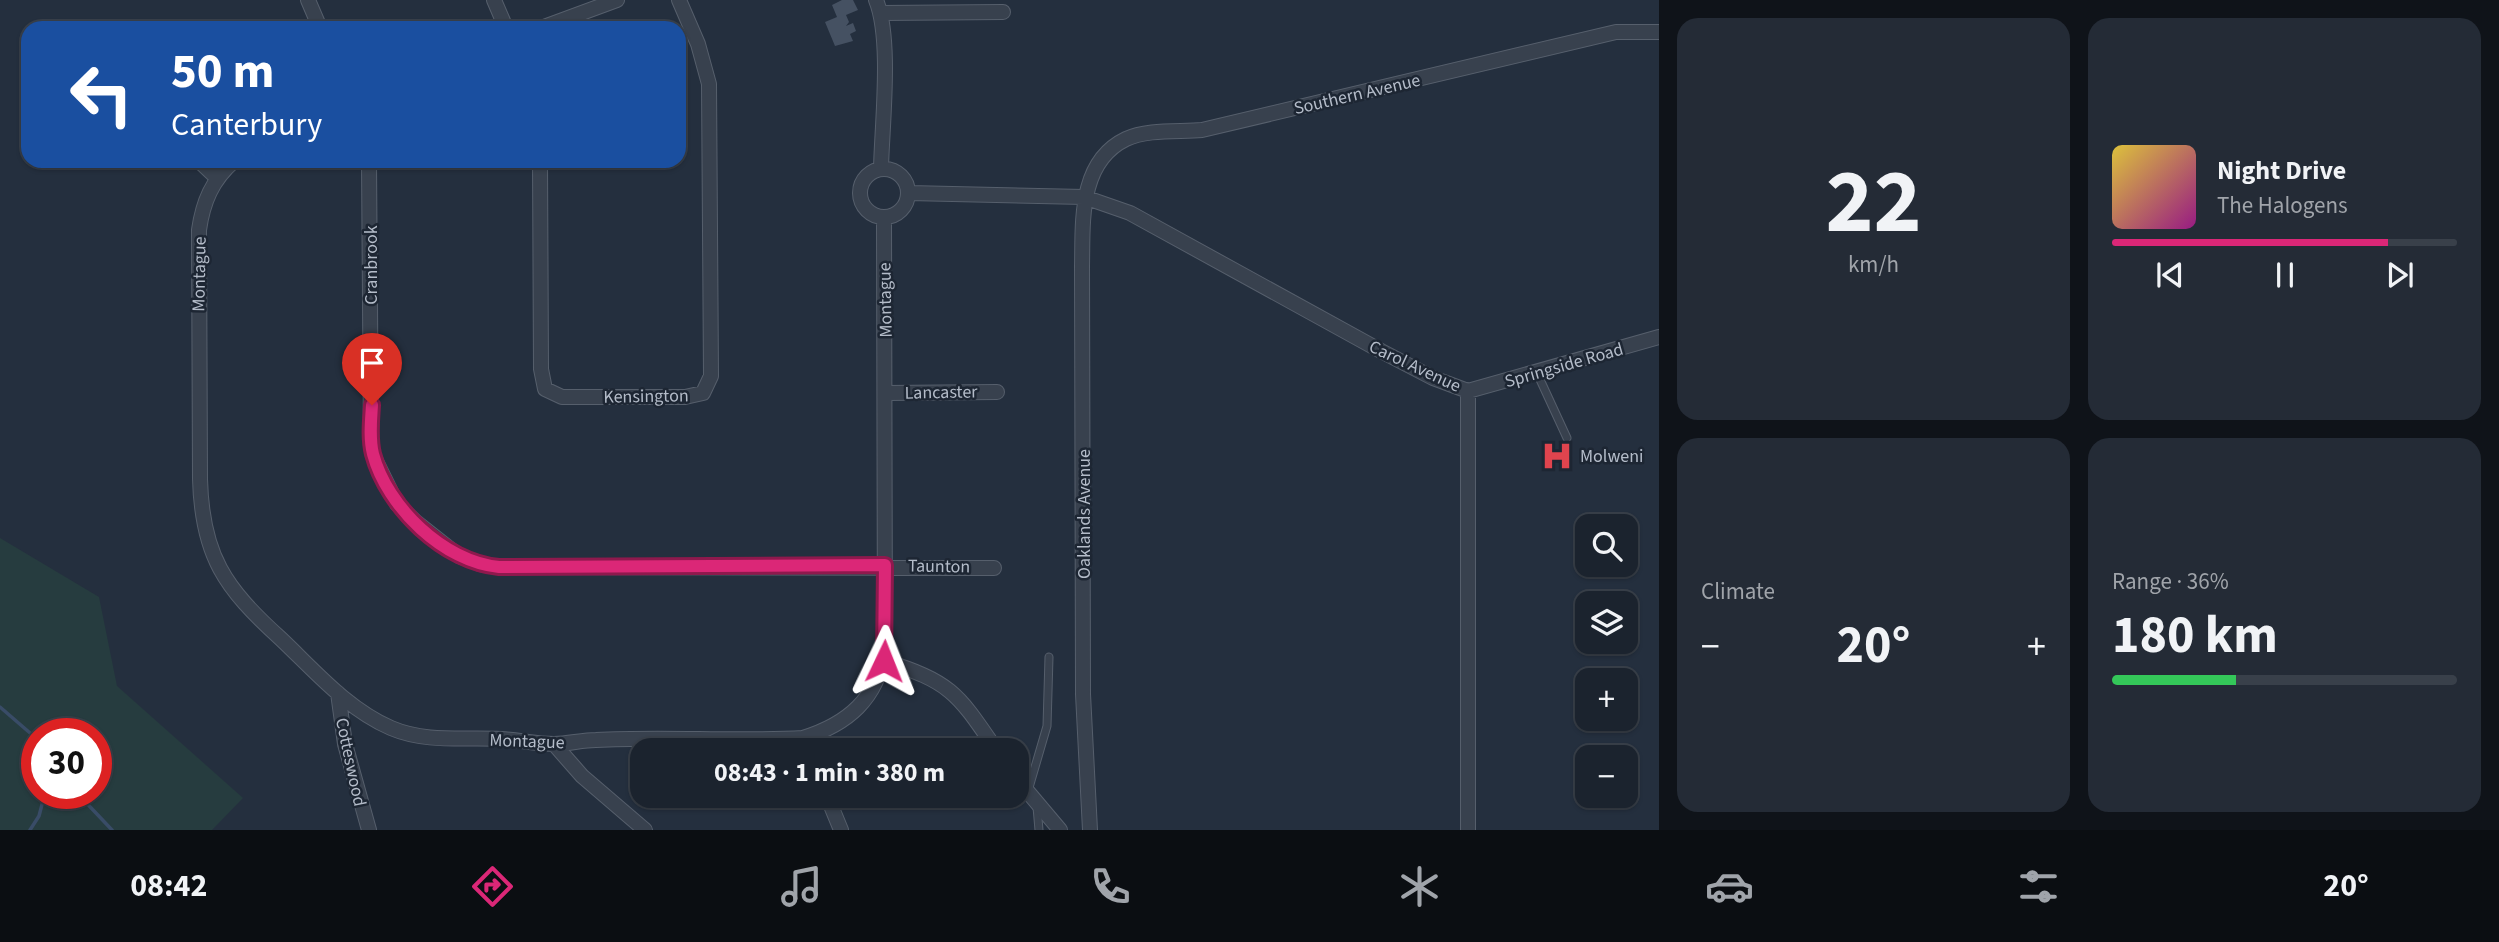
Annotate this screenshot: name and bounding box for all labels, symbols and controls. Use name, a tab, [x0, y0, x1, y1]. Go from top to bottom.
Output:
text: 50 m	[171, 37, 275, 107]
icon: left	[56, 49, 147, 140]
street label: Southern Avenue	[1291, 68, 1423, 121]
text: Canterbury	[171, 102, 322, 148]
text: 22	[1825, 138, 1922, 267]
text: Night Drive	[2217, 152, 2346, 189]
text: The Halogens	[2217, 189, 2348, 222]
street label: Cranbrook	[359, 225, 384, 305]
street label: Montague	[186, 236, 213, 312]
text: km/h	[1848, 248, 1899, 281]
icon: previous	[2151, 256, 2189, 294]
icon: pause	[2266, 256, 2304, 294]
icon: next	[2381, 256, 2419, 294]
street label: Montague	[872, 262, 899, 338]
pin	[342, 333, 402, 405]
street label: Carol Avenue	[1365, 334, 1465, 399]
street label: Springside Road	[1502, 337, 1626, 394]
icon: arrive	[353, 344, 391, 382]
street label: Lancaster	[904, 379, 978, 406]
street label: Kensington	[603, 383, 689, 410]
hospital icon: Molweni	[1540, 439, 1574, 473]
place label: Molweni	[1580, 444, 1644, 469]
street label: Oaklands Avenue	[1072, 449, 1097, 579]
map controls	[1575, 514, 1638, 808]
button: search	[1575, 514, 1638, 577]
street label: Taunton	[908, 553, 970, 580]
text: Range · 36%	[2112, 565, 2229, 598]
text: Climate	[1701, 575, 1775, 608]
button: layers	[1575, 591, 1638, 654]
text: 180 km	[2112, 599, 2278, 673]
text: 20°	[1837, 609, 1910, 683]
text: −	[1701, 620, 1720, 674]
text: +	[2027, 620, 2046, 674]
position arrow	[847, 624, 921, 698]
button: +	[1575, 668, 1638, 731]
street label: Cotteswood	[329, 715, 372, 809]
speed limit sign: 30	[21, 718, 112, 809]
street label: Montague	[489, 728, 565, 755]
button: −	[1575, 745, 1638, 808]
text: 08:43 · 1 min · 380 m	[714, 754, 945, 791]
icon: directions	[468, 862, 517, 911]
icon: music	[777, 862, 826, 911]
icon: phone	[1086, 862, 1135, 911]
icon: climate	[1395, 862, 1444, 911]
icon: car	[1705, 862, 1754, 911]
icon: filters	[2014, 862, 2063, 911]
text: 08:42	[130, 863, 207, 909]
text: 20°	[2323, 863, 2369, 909]

